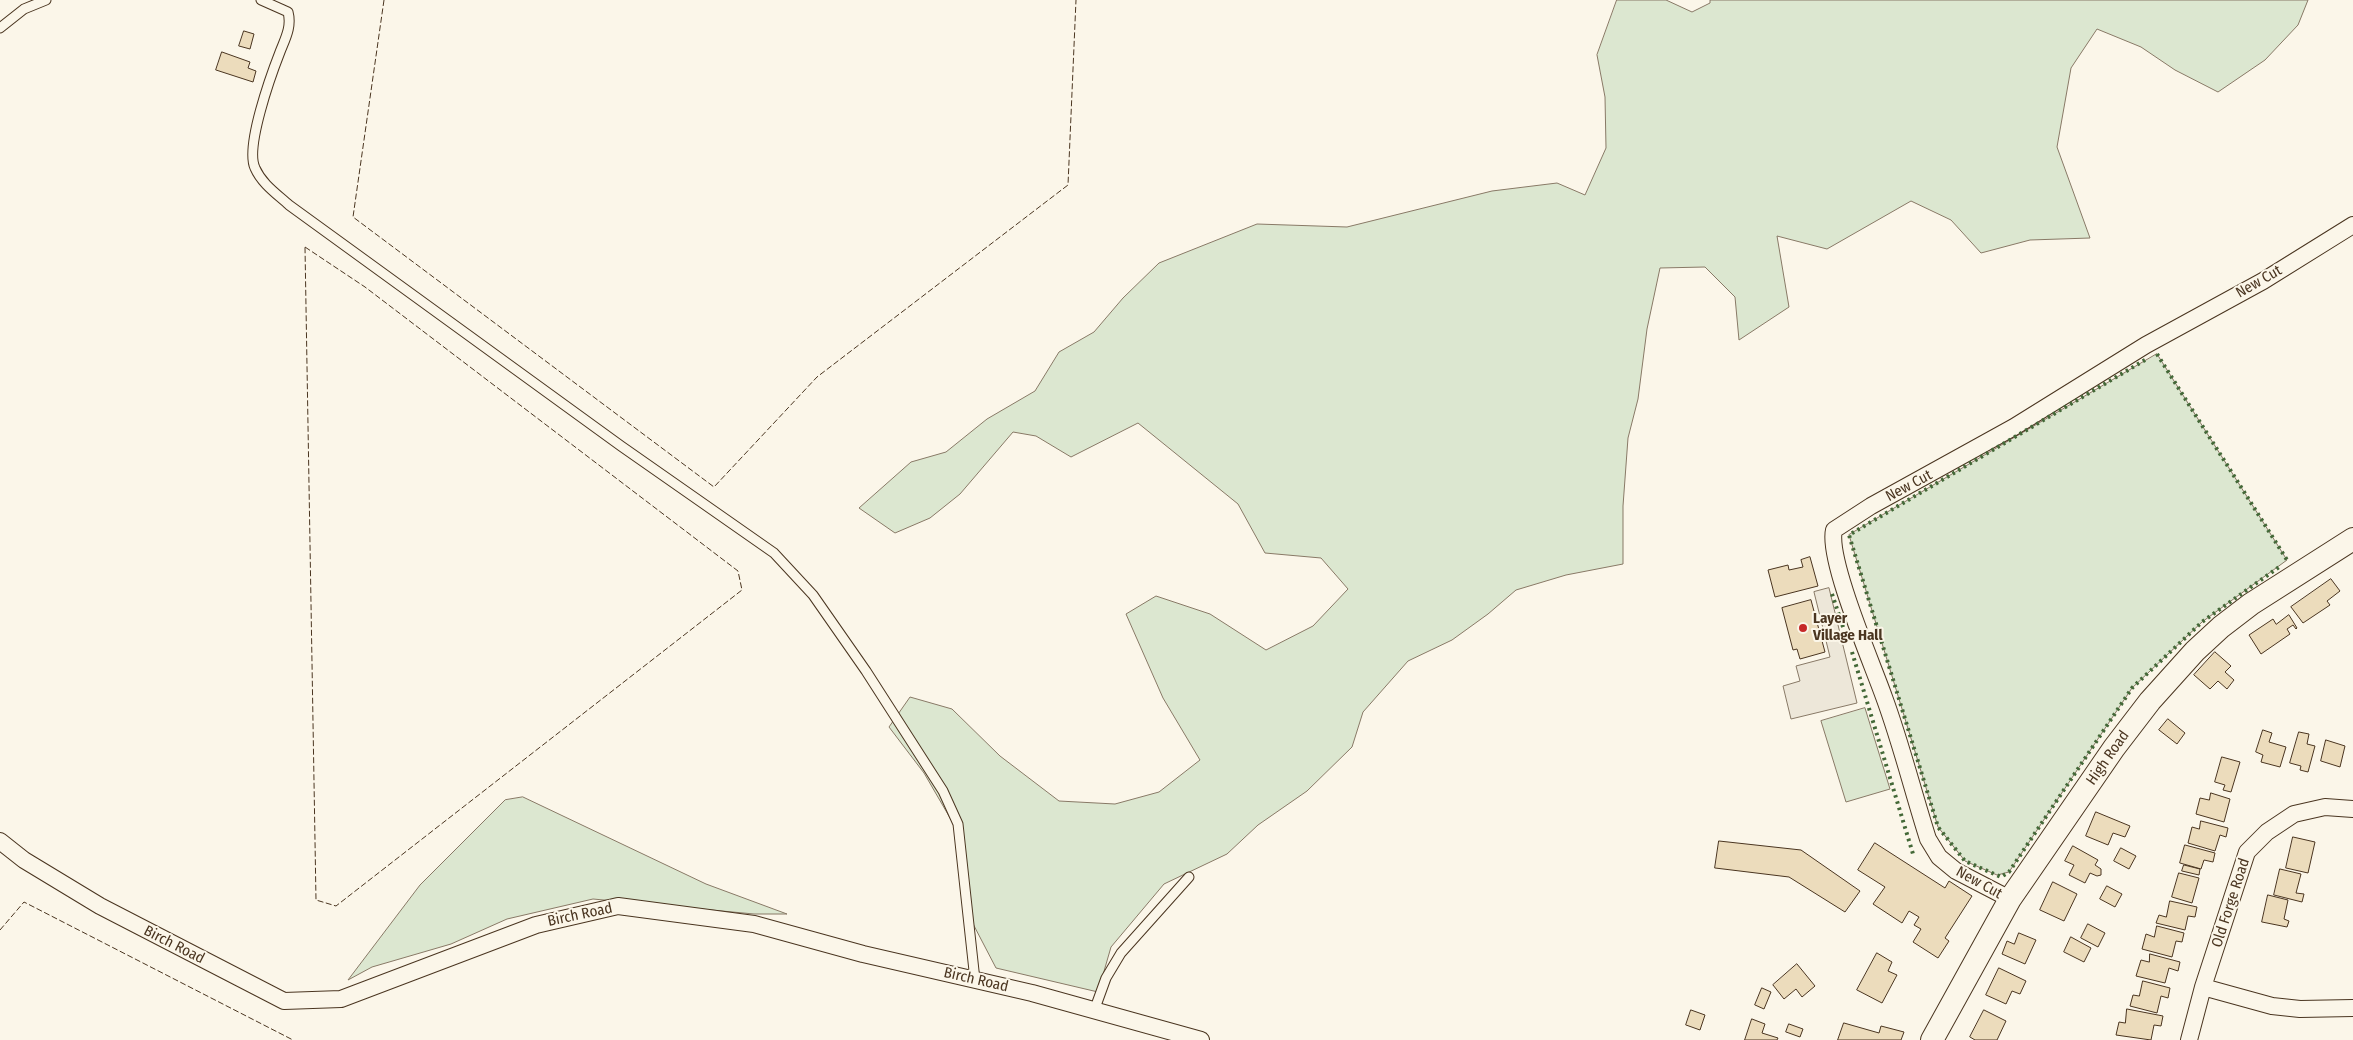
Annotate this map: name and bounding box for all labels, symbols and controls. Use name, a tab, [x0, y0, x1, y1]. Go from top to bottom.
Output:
street label: New Cut	[2233, 262, 2285, 302]
street label: New Cut	[1883, 466, 1935, 506]
place label: Layer Village Hall	[1813, 610, 1883, 645]
marker: Layer Village Hall	[1797, 622, 1809, 634]
street label: High Road	[2083, 727, 2133, 789]
street label: Old Forge Road	[2208, 856, 2254, 950]
street label: New Cut	[1953, 863, 2005, 903]
street label: Birch Road	[546, 899, 614, 931]
street label: Birch Road	[141, 922, 207, 968]
street label: Birch Road	[942, 964, 1010, 996]

